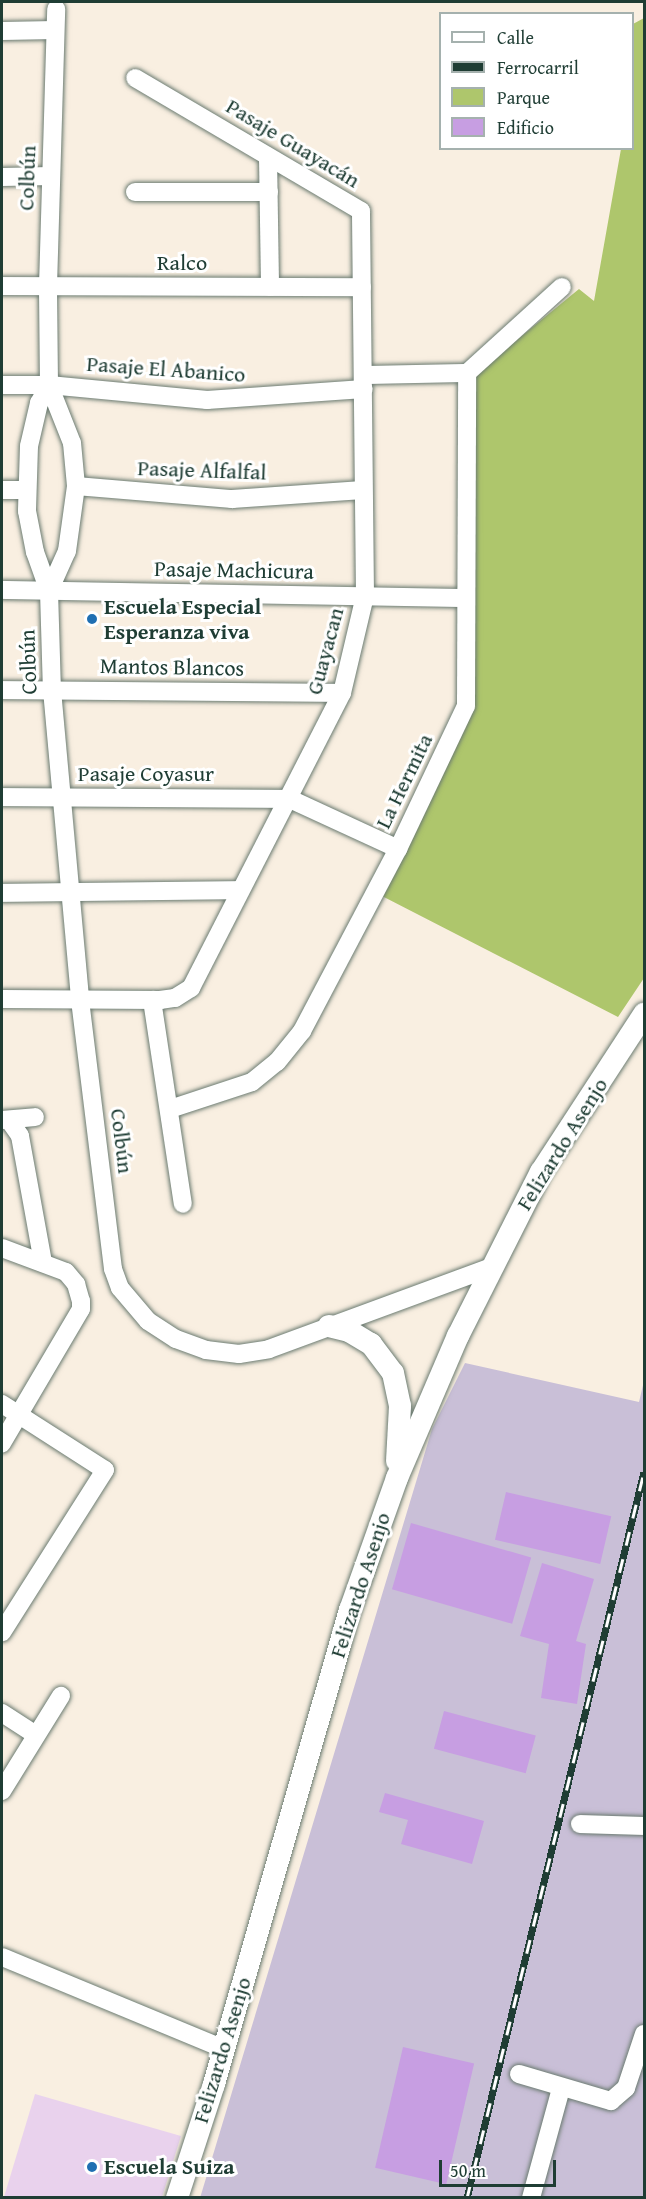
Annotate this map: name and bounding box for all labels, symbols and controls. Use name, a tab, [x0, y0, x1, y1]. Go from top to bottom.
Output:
legend	[439, 12, 634, 150]
text: Calle	[497, 24, 534, 51]
text: Ferrocarril	[497, 54, 579, 81]
text: Parque	[497, 84, 550, 111]
street label: Pasaje Guayacán	[221, 93, 365, 193]
text: Edificio	[497, 114, 554, 141]
street label: Colbún	[13, 145, 41, 211]
street label: Ralco	[157, 250, 207, 276]
street label: Pasaje El Abanico	[86, 350, 246, 388]
street label: Pasaje Alfalfal	[137, 455, 267, 485]
street label: Pasaje Machicura	[154, 555, 314, 585]
place label: Escuela Especial Esperanza viva	[104, 593, 261, 644]
street label: Guayacan	[301, 605, 349, 697]
marker: Escuela Especial Esperanza viva	[85, 612, 99, 626]
street label: Colbún	[14, 629, 42, 695]
street label: Mantos Blancos	[100, 653, 244, 681]
street label: La Hermita	[370, 729, 438, 833]
street label: Pasaje Coyasur	[78, 761, 214, 787]
street label: Felizardo Asenjo	[511, 1073, 613, 1215]
street label: Colbún	[105, 1107, 139, 1175]
street label: Felizardo Asenjo	[324, 1509, 396, 1661]
street label: Felizardo Asenjo	[187, 1974, 257, 2126]
scale bar	[442, 2148, 559, 2186]
place label: Escuela Suiza	[104, 2154, 235, 2180]
text: 50 m	[450, 2157, 486, 2184]
marker: Escuela Suiza	[85, 2160, 99, 2174]

